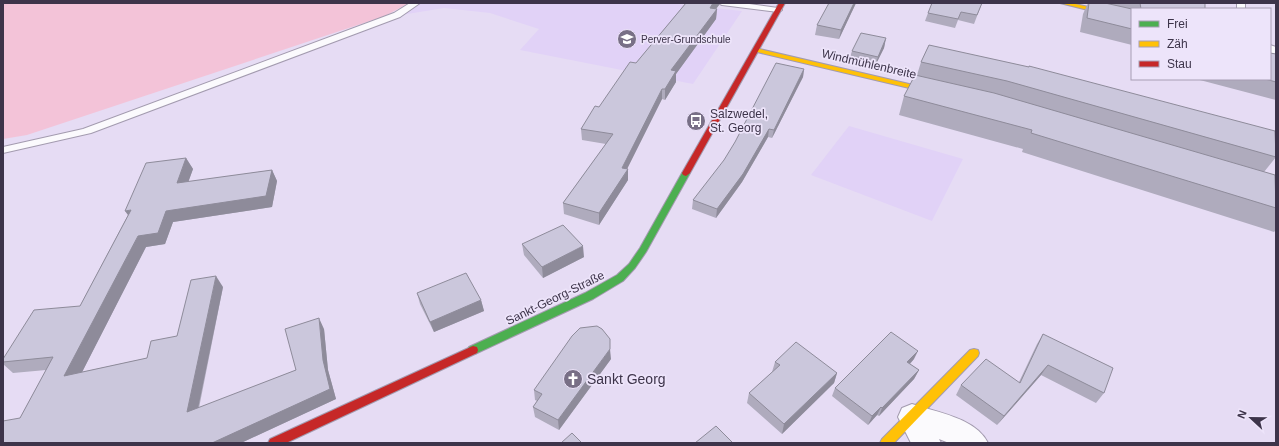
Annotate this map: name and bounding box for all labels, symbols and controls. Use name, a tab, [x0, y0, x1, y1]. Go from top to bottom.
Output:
legend	[1131, 8, 1271, 80]
text: Frei	[1167, 17, 1188, 31]
school or university icon: Perver-Grundschule	[616, 28, 638, 50]
place label: Perver-Grundschule	[641, 34, 731, 45]
text: Zäh	[1167, 37, 1188, 51]
street label: Windmühlenbreite	[820, 46, 918, 82]
text: Stau	[1167, 57, 1192, 71]
place label: Salzwedel, St. Georg	[710, 107, 768, 135]
bus stop icon: Salzwedel, St. Georg	[685, 110, 707, 132]
street label: Sankt-Georg-Straße	[503, 268, 607, 328]
church icon: Sankt Georg	[562, 368, 584, 390]
place label: Sankt Georg	[587, 371, 666, 387]
north arrow	[1231, 398, 1271, 438]
text: N	[1235, 408, 1249, 420]

